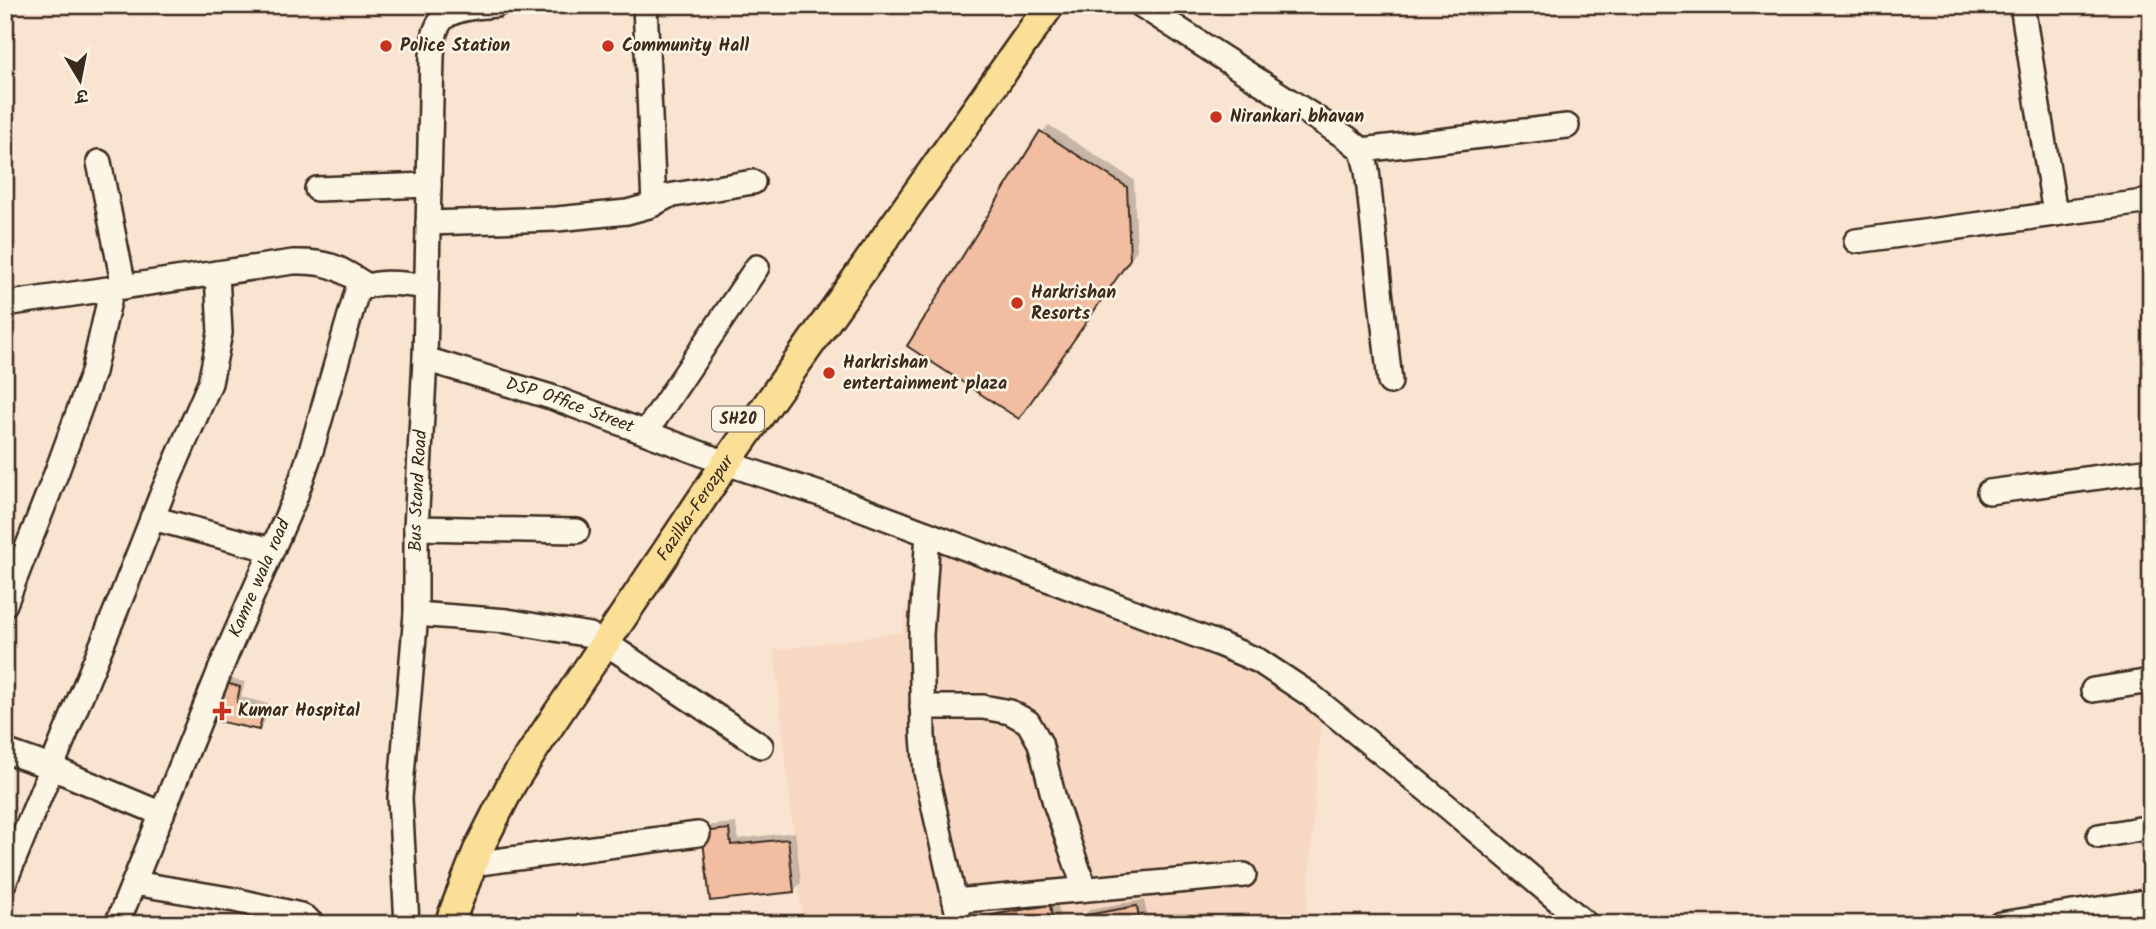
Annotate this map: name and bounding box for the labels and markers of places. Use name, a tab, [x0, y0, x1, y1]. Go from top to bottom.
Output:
place label: Police Station	[400, 32, 510, 61]
place label: Community Hall	[622, 32, 749, 61]
marker: Police Station	[378, 38, 394, 54]
marker: Community Hall	[600, 38, 616, 54]
place label: Nirankari bhavan	[1230, 103, 1364, 132]
marker: Nirankari bhavan	[1208, 109, 1224, 125]
place label: Harkrishan Resorts	[1031, 279, 1116, 329]
marker: Harkrishan Resorts	[1009, 295, 1025, 311]
place label: Harkrishan entertainment plaza	[843, 349, 1007, 399]
marker: Harkrishan entertainment plaza	[821, 365, 837, 381]
place label: Kumar Hospital	[238, 697, 360, 726]
marker: Kumar Hospital	[212, 701, 232, 721]

